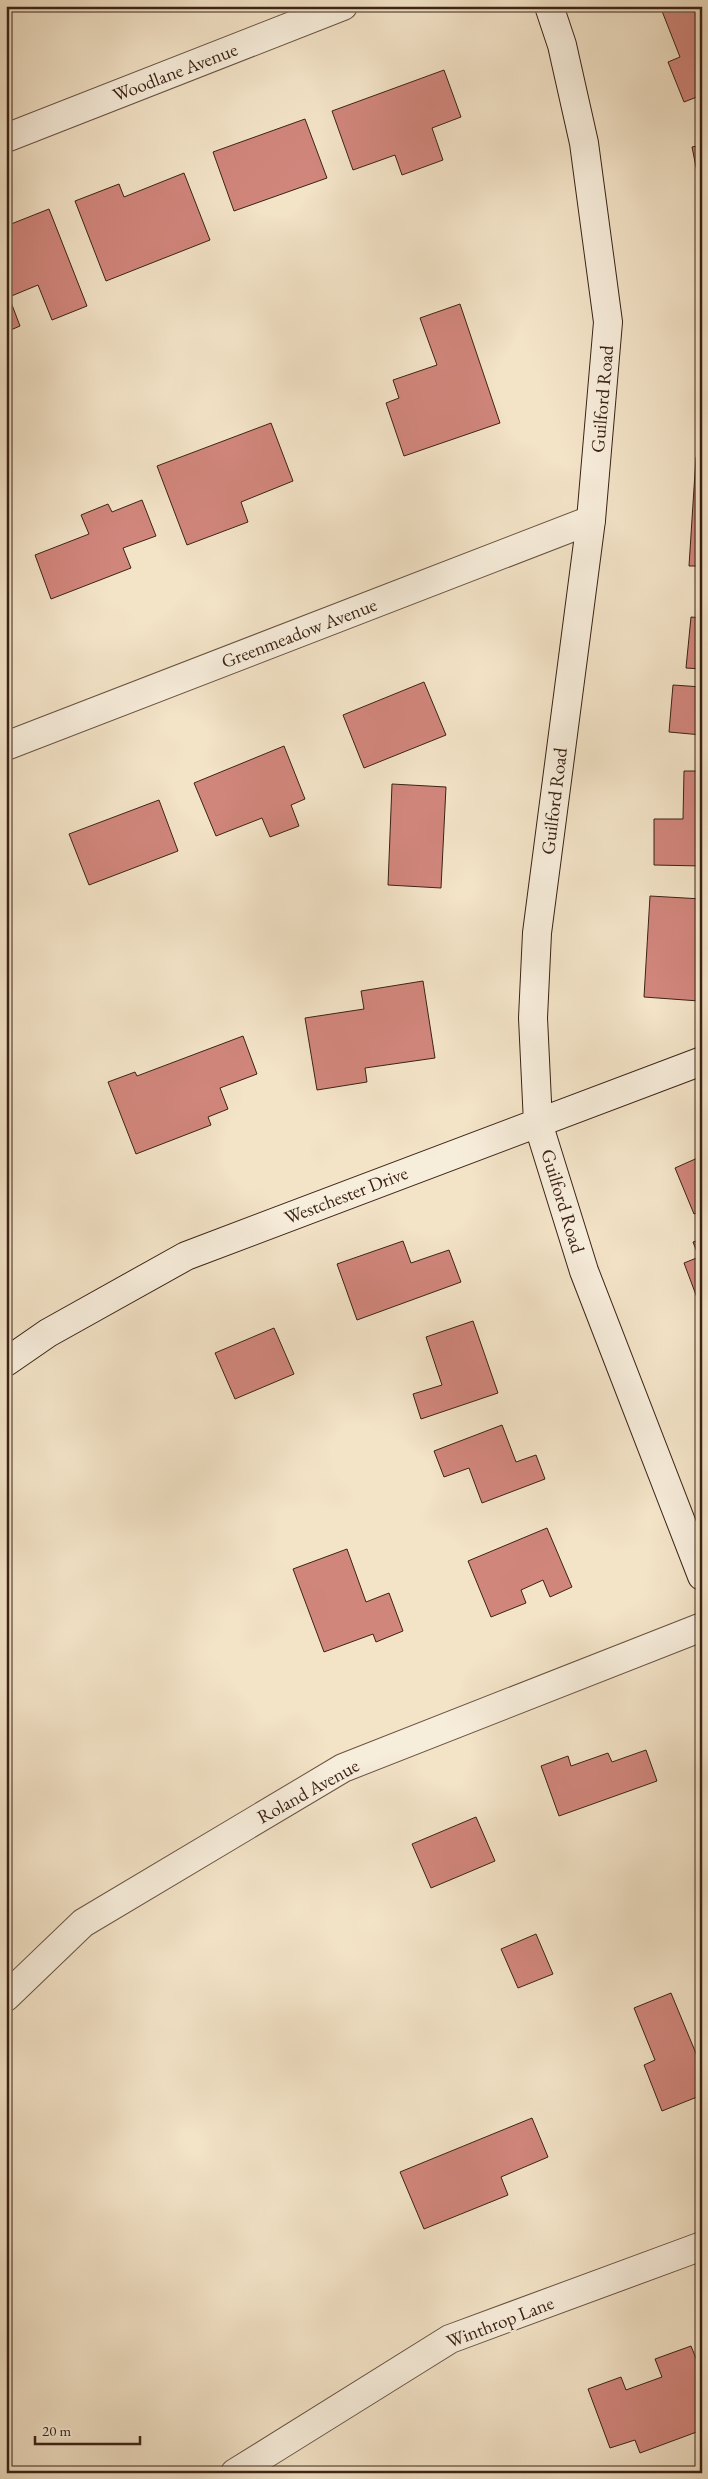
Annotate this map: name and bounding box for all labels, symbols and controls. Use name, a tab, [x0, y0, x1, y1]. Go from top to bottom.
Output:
street label: Woodlane Avenue	[109, 37, 241, 107]
street label: Guilford Road	[585, 344, 619, 454]
street label: Greenmeadow Avenue	[218, 592, 380, 674]
street label: Guilford Road	[535, 746, 573, 856]
street label: Guilford Road	[535, 1146, 591, 1256]
street label: Westchester Drive	[281, 1160, 411, 1230]
street label: Roland Avenue	[253, 1753, 363, 1829]
street label: Winthrop Lane	[443, 2290, 557, 2354]
scale bar	[35, 2414, 140, 2446]
text: 20 m	[42, 2421, 71, 2440]

